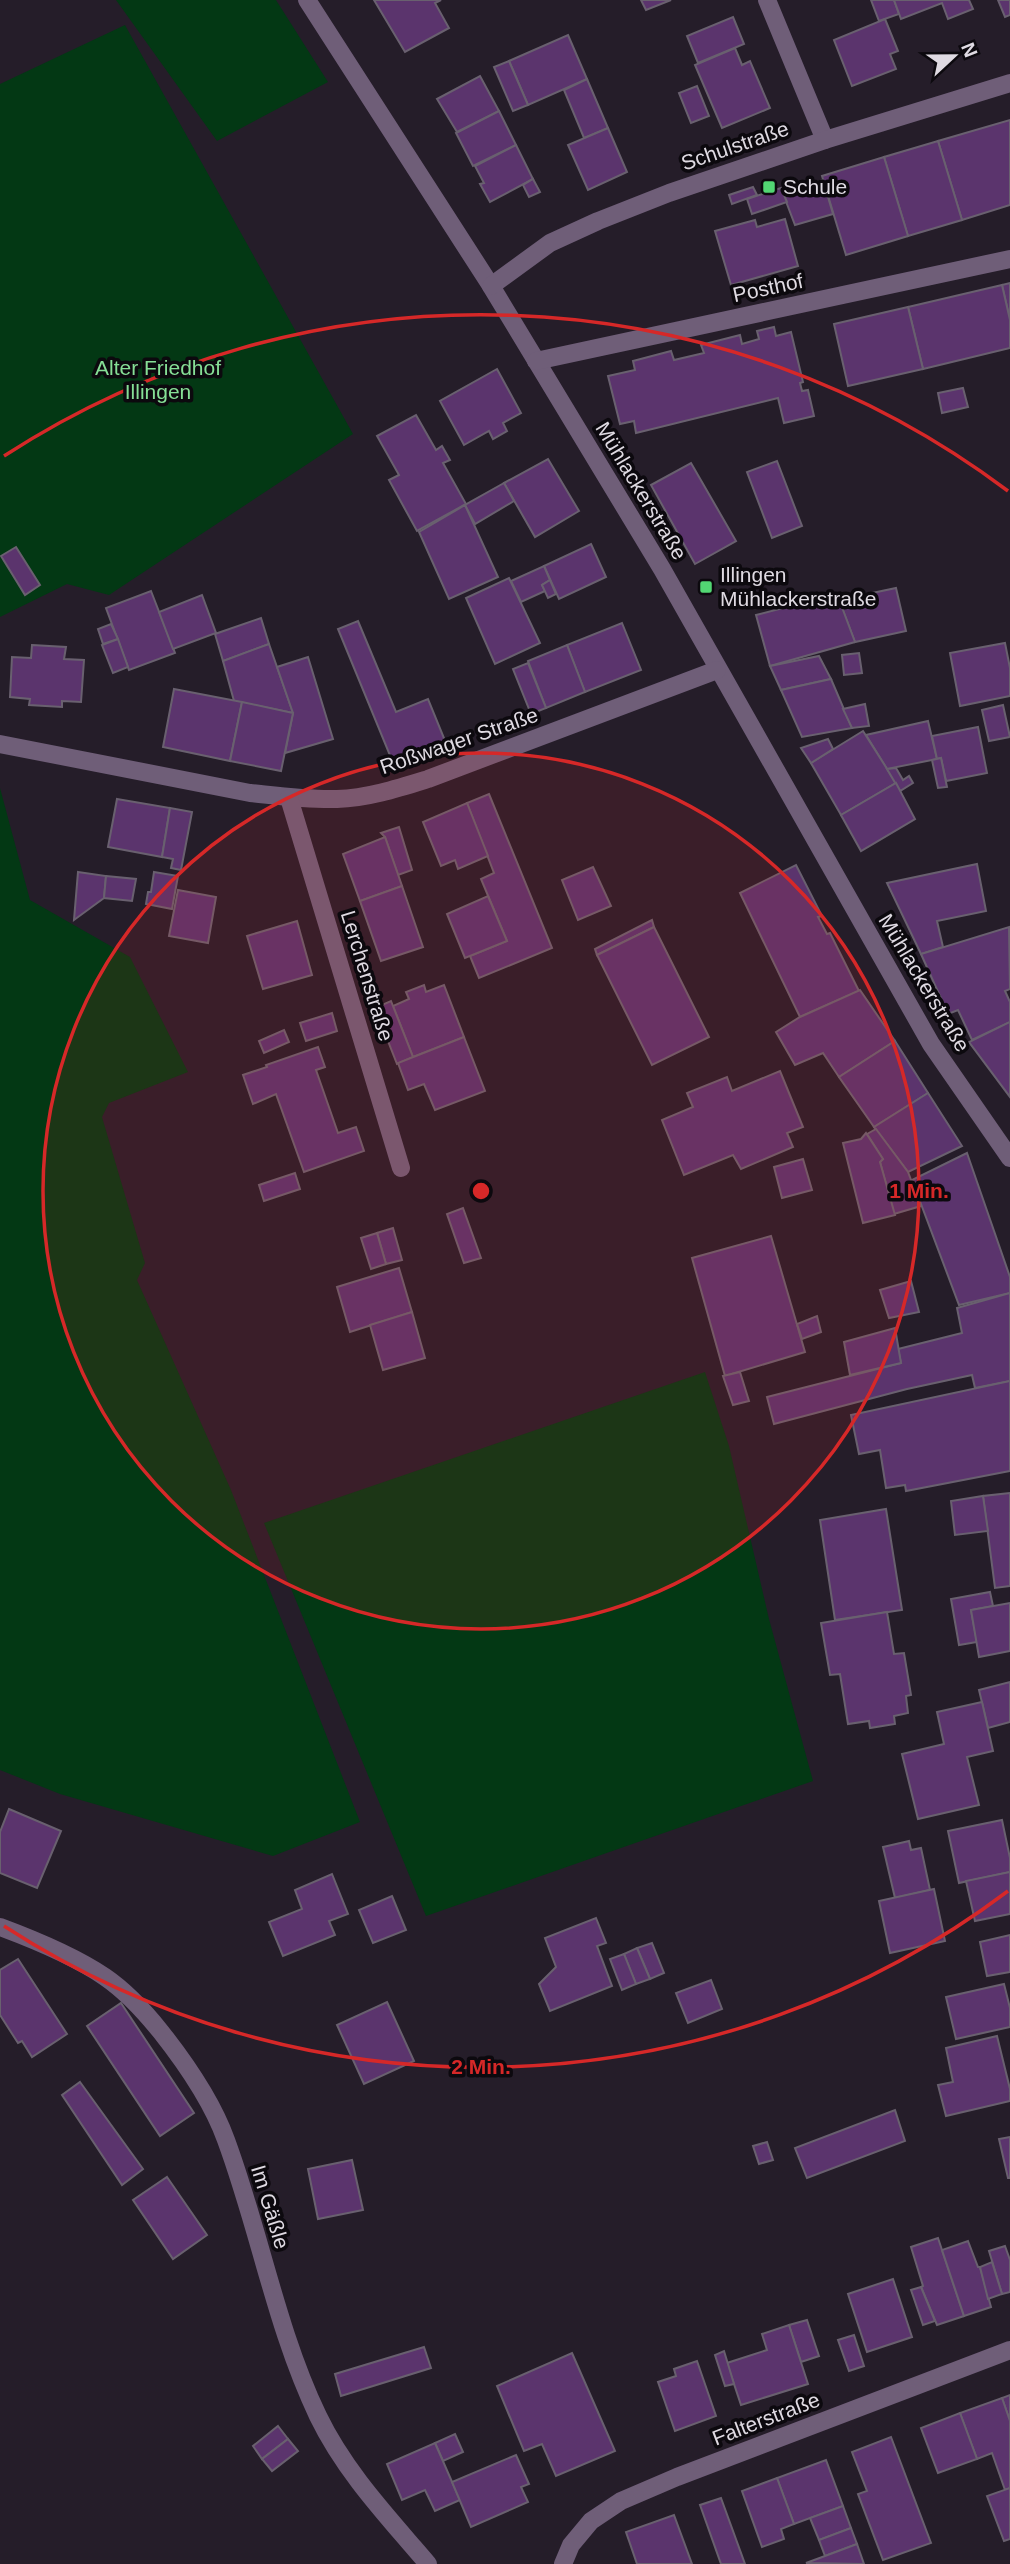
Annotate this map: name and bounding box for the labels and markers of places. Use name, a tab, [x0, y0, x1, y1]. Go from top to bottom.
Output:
place label: Schule	[783, 175, 847, 198]
marker: Schule	[761, 179, 777, 195]
place label: Illingen Mühlackerstraße	[720, 563, 876, 610]
marker: Illingen Mühlackerstraße	[698, 579, 714, 595]
centre of rings	[469, 1179, 493, 1203]

